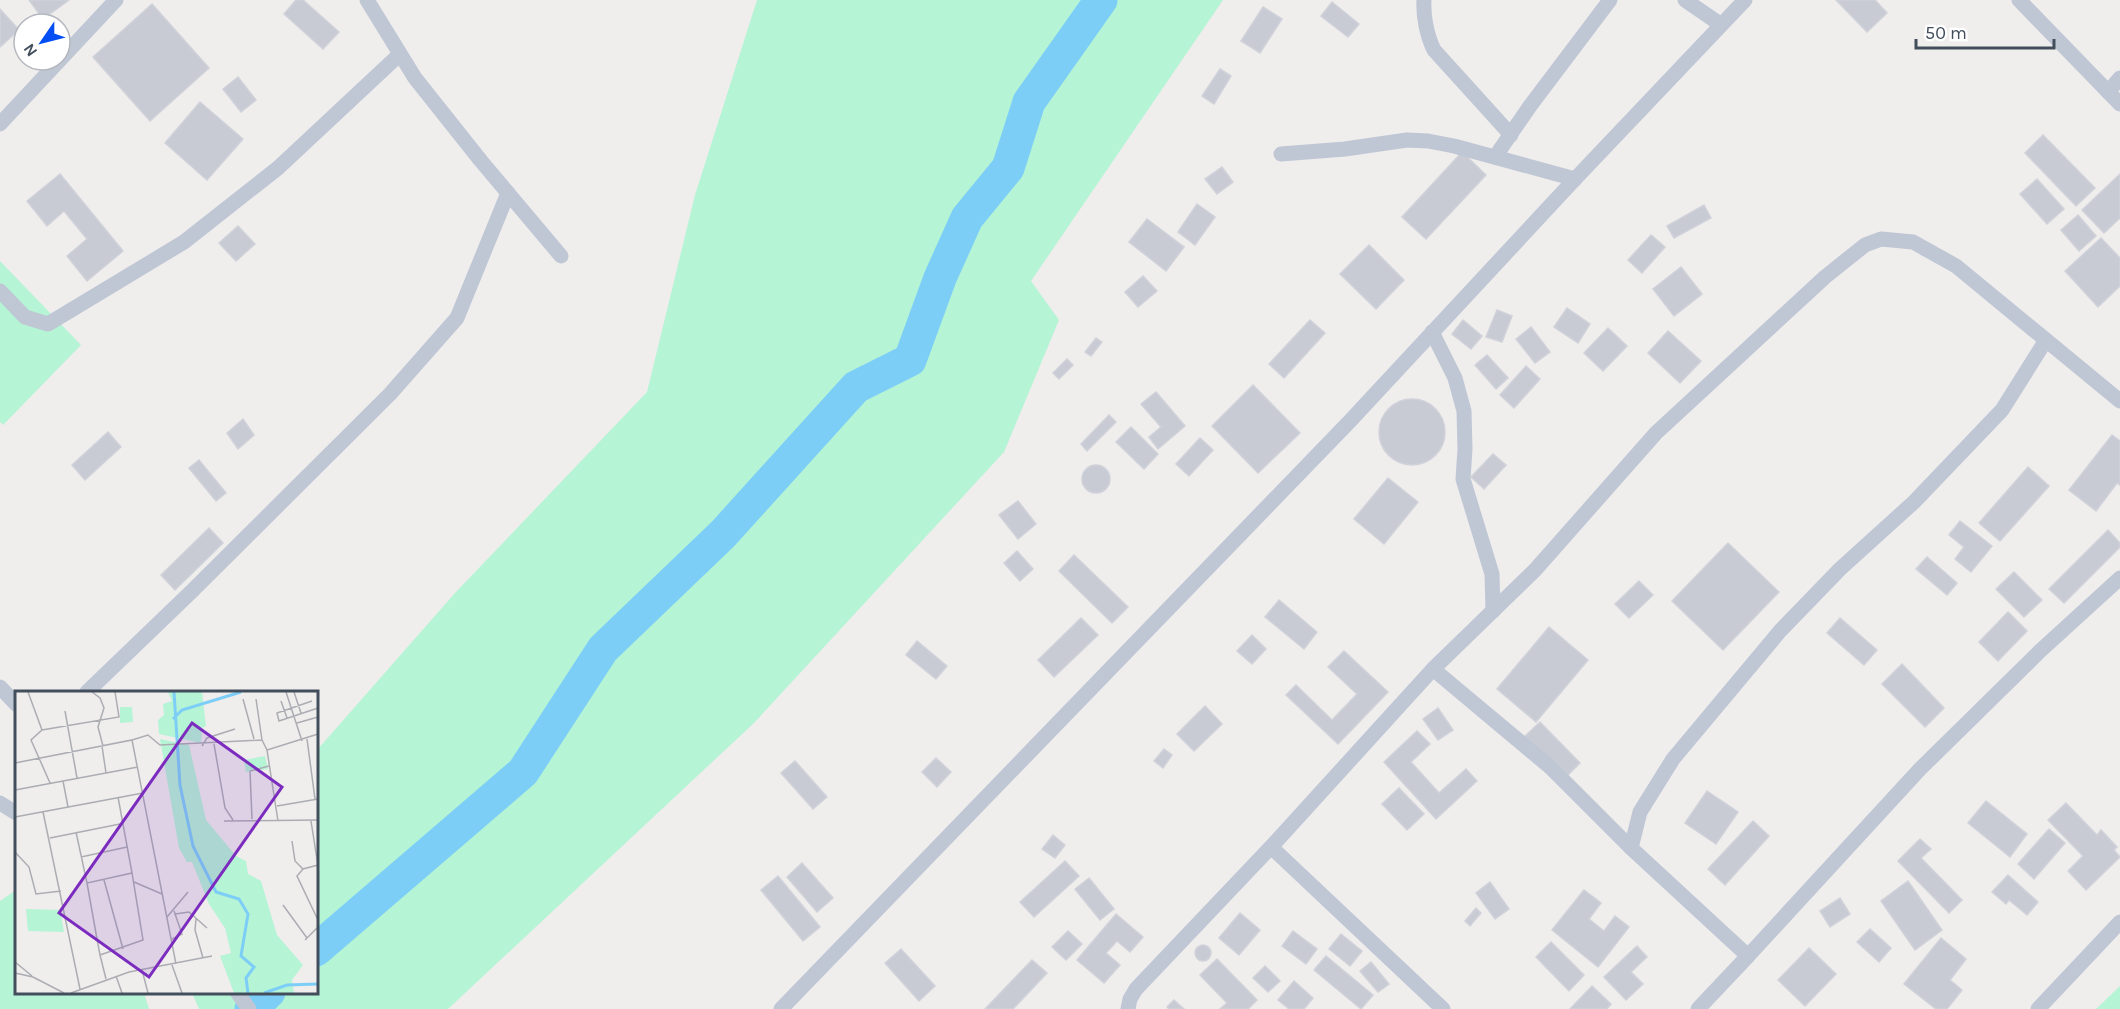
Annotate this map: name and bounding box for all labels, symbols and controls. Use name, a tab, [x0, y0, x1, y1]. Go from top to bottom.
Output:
north arrow	[12, 12, 72, 72]
scale bar	[1916, 12, 2054, 50]
text: 50 m	[1925, 22, 1967, 44]
text: N	[19, 40, 41, 60]
inset map	[15, 691, 318, 994]

